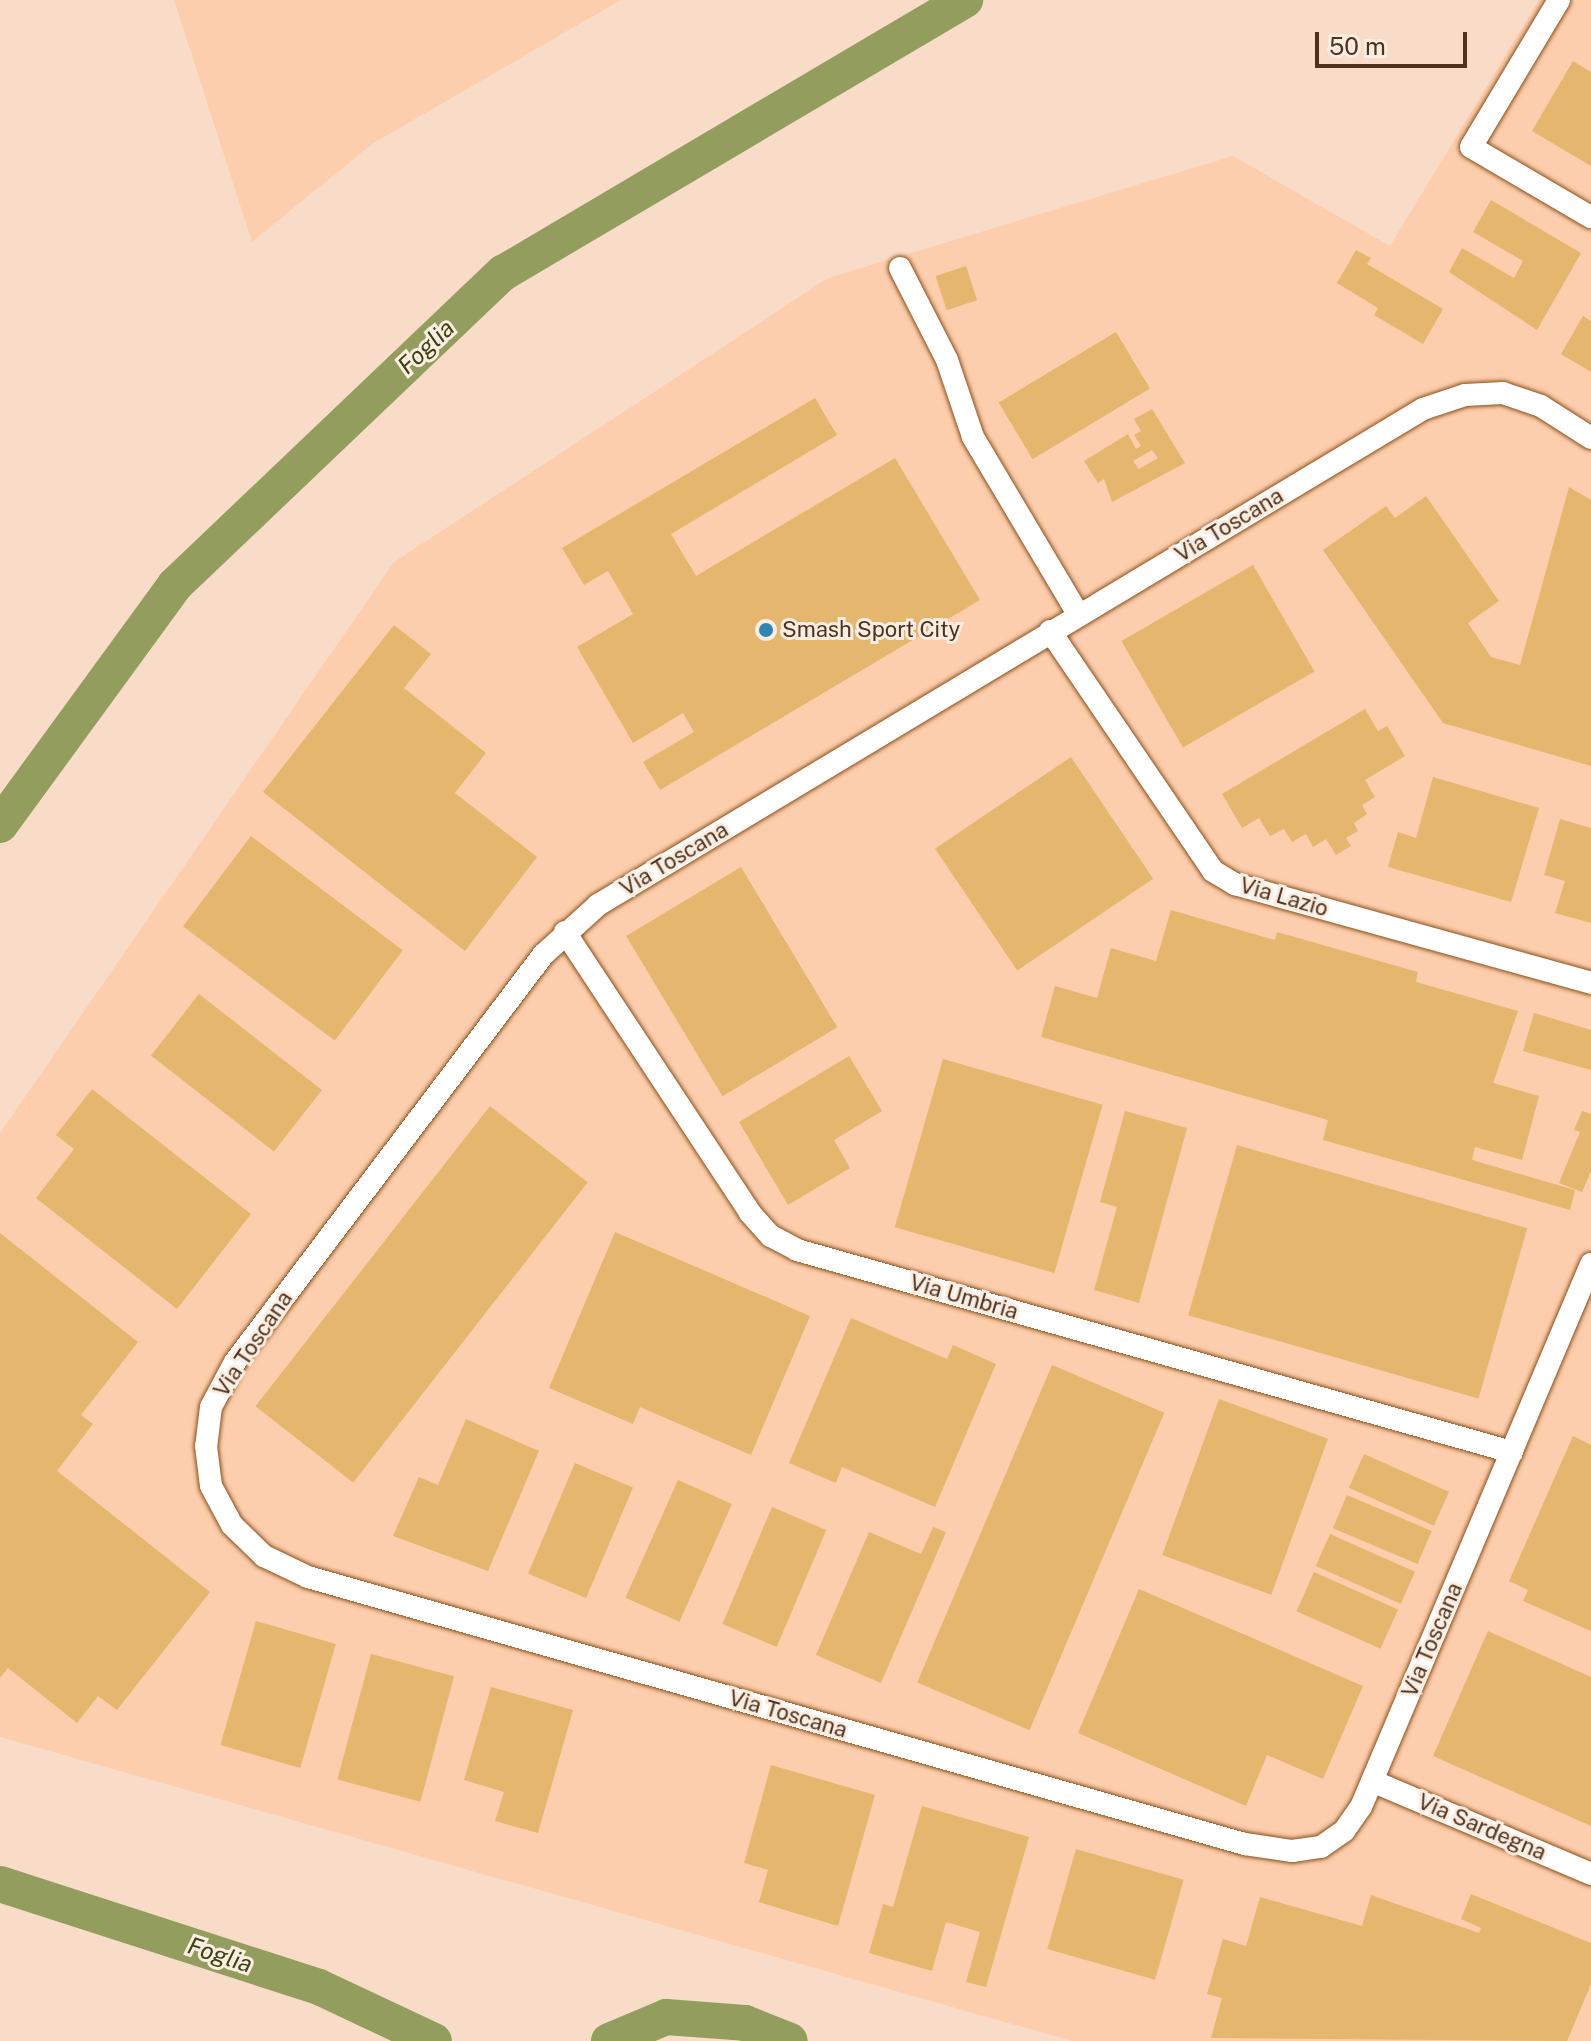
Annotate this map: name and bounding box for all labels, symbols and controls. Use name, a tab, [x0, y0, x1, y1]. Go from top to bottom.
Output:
scale bar	[1319, 16, 1471, 66]
text: 50 m	[1329, 32, 1386, 60]
water label: Foglia	[392, 314, 460, 380]
street label: Via Toscana	[1170, 482, 1288, 568]
place label: Smash Sport City	[782, 617, 960, 643]
marker: Smash Sport City	[757, 621, 775, 639]
street label: Via Toscana	[615, 816, 733, 902]
street label: Via Lazio	[1237, 872, 1331, 922]
street label: Via Umbria	[907, 1269, 1021, 1325]
street label: Via Toscana	[208, 1286, 298, 1402]
street label: Via Toscana	[1396, 1579, 1468, 1701]
street label: Via Toscana	[726, 1685, 850, 1743]
street label: Via Sardegna	[1414, 1788, 1550, 1866]
water label: Foglia	[184, 1931, 256, 1979]

